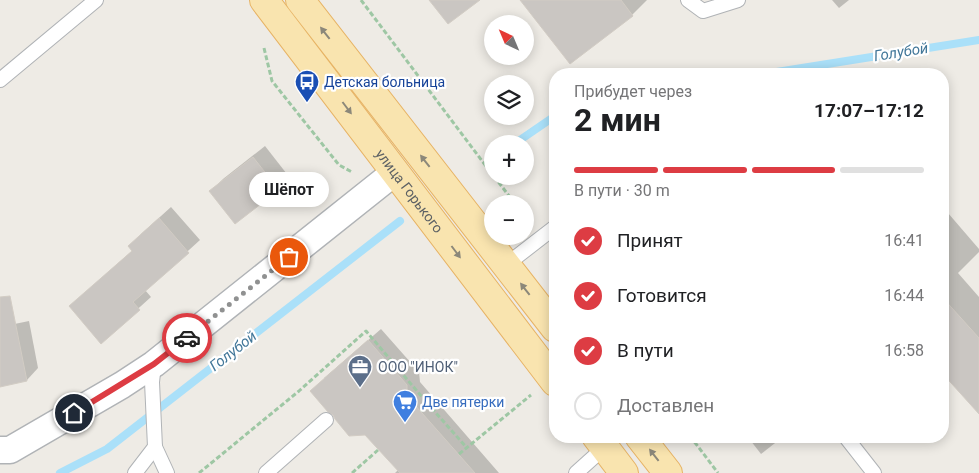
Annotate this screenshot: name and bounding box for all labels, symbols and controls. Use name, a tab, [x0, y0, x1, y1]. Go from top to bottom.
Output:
north arrow	[484, 15, 534, 65]
map controls	[484, 15, 534, 245]
one-way arrow	[320, 27, 331, 40]
water label: Голубой	[872, 39, 930, 65]
bus stop icon: Детская больница	[294, 69, 320, 103]
place label: Детская больница	[324, 74, 445, 90]
button: layers	[484, 75, 534, 125]
text: Прибудет через	[574, 82, 692, 101]
text: 17:07–17:12	[814, 99, 924, 122]
one-way arrow	[341, 101, 352, 114]
text: 2 мин	[574, 101, 661, 139]
button: +	[484, 135, 534, 185]
street label: улица Горького	[372, 146, 446, 236]
one-way arrow	[420, 155, 431, 168]
callout: Шёпот	[249, 172, 329, 207]
text: Шёпот	[264, 180, 314, 199]
text: В пути · 30 m	[574, 181, 670, 200]
button: −	[484, 195, 534, 245]
icon: check	[574, 227, 602, 255]
text: Принят	[617, 229, 683, 252]
text: 16:41	[884, 231, 924, 250]
pin	[268, 236, 310, 278]
icon: bag	[275, 243, 303, 271]
one-way arrow	[451, 245, 462, 258]
one-way arrow	[520, 282, 530, 296]
icon: check	[574, 282, 602, 310]
text: Готовится	[617, 284, 707, 307]
text: 16:44	[884, 286, 924, 305]
courier	[162, 313, 212, 363]
icon: car	[173, 324, 201, 352]
water label: Голубой	[206, 327, 260, 375]
icon: check	[574, 337, 602, 365]
text: В пути	[617, 339, 674, 362]
text: 16:58	[884, 341, 924, 360]
office icon: ООО "ИНОК"	[347, 354, 373, 388]
place label: ООО "ИНОК"	[378, 359, 458, 375]
supermarket icon: Две пятерки	[392, 389, 418, 423]
pin	[53, 392, 95, 434]
place label: Две пятерки	[422, 394, 504, 410]
text: Доставлен	[617, 394, 714, 417]
icon: home	[60, 399, 88, 427]
one-way arrow	[648, 449, 659, 462]

